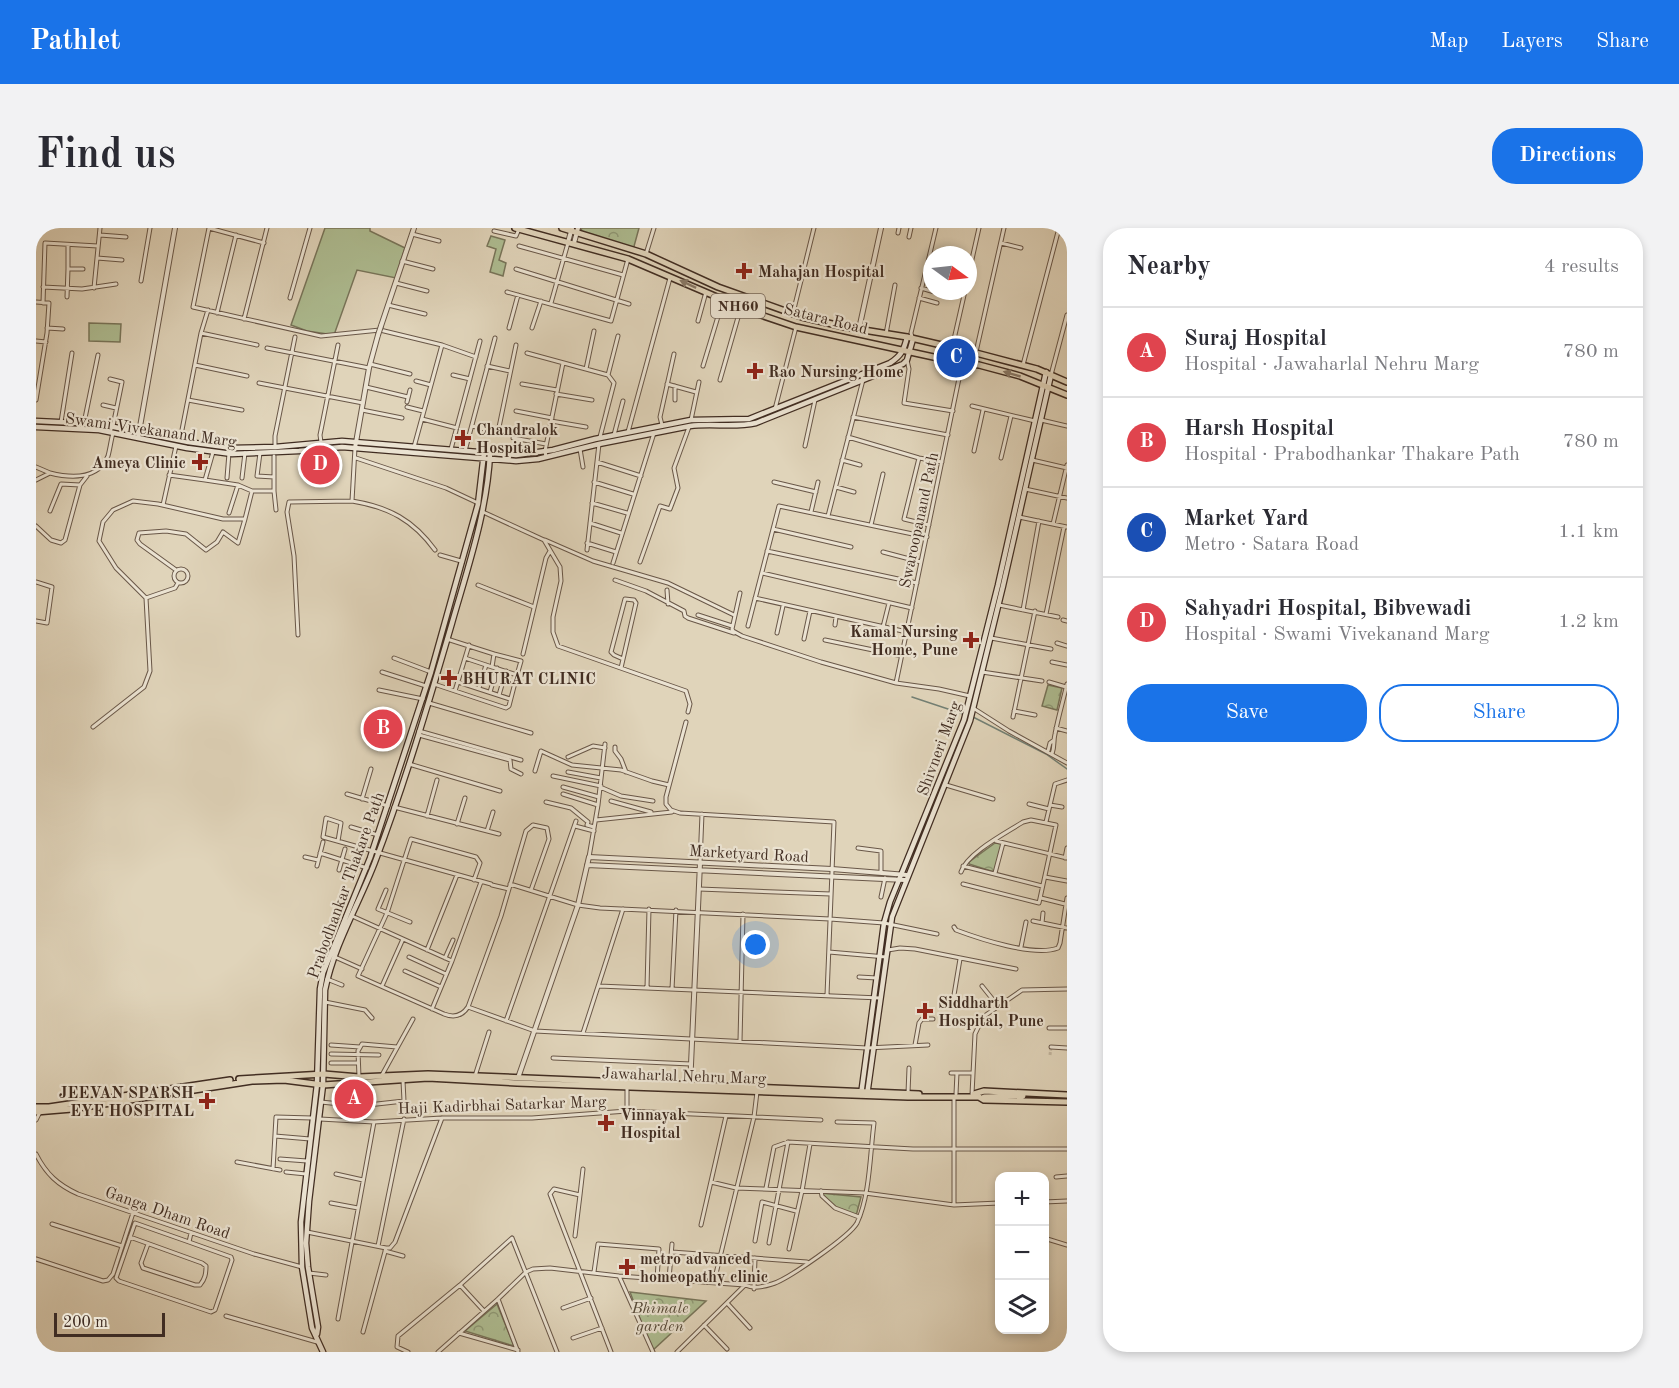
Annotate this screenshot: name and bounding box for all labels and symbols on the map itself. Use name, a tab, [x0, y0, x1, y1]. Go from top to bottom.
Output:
north arrow	[923, 246, 977, 300]
marker: Mahajan Hospital	[735, 262, 753, 280]
place label: Mahajan Hospital	[758, 265, 885, 281]
one-way arrow	[679, 279, 697, 289]
road number: NH60	[711, 294, 765, 318]
street label: Satara Road	[782, 302, 869, 338]
pin: C	[936, 336, 976, 380]
marker: Rao Nursing Home	[746, 362, 764, 380]
place label: Rao Nursing Home	[768, 365, 904, 381]
one-way arrow	[1003, 369, 1021, 378]
street label: Swami Vivekanand Marg	[64, 411, 238, 451]
place label: Chandralok Hospital	[476, 423, 558, 457]
marker: Chandralok Hospital	[454, 429, 472, 447]
pin: D	[300, 442, 340, 488]
street label: Swaroopanand Path	[898, 451, 942, 590]
marker: Ameya Clinic	[191, 453, 209, 471]
place label: Ameya Clinic	[92, 456, 186, 472]
place label: Kamal Nursing Home, Pune	[850, 625, 958, 659]
marker: Kamal Nursing Home, Pune	[962, 631, 980, 649]
marker: BHURAT CLINIC	[440, 669, 458, 687]
place label: BHURAT CLINIC	[462, 672, 596, 688]
street label: Shivneri Marg	[915, 699, 965, 798]
pin: B	[364, 706, 402, 752]
street label: Prabodhankar Thakare Path	[306, 790, 388, 981]
street label: Marketyard Road	[689, 844, 809, 866]
your location	[741, 930, 770, 959]
place label: Siddharth Hospital, Pune	[938, 996, 1044, 1030]
marker: Siddharth Hospital, Pune	[916, 1002, 934, 1020]
street label: Jawaharlal Nehru Marg	[601, 1066, 767, 1088]
pin: A	[334, 1076, 374, 1122]
place label: JEEVAN SPARSH EYE HOSPITAL	[59, 1086, 194, 1120]
marker: JEEVAN SPARSH EYE HOSPITAL	[198, 1092, 216, 1110]
street label: Haji Kadirbhai Satarkar Marg	[397, 1094, 607, 1118]
place label: Vinnayak Hospital	[620, 1108, 686, 1142]
marker: Vinnayak Hospital	[597, 1114, 615, 1132]
street label: Ganga Dham Road	[103, 1185, 232, 1243]
place label: metro advanced homeopathy clinic	[640, 1252, 768, 1286]
marker: metro advanced homeopathy clinic	[618, 1258, 636, 1276]
park label: Bhimale garden	[630, 1301, 689, 1335]
scale bar	[54, 1310, 165, 1338]

